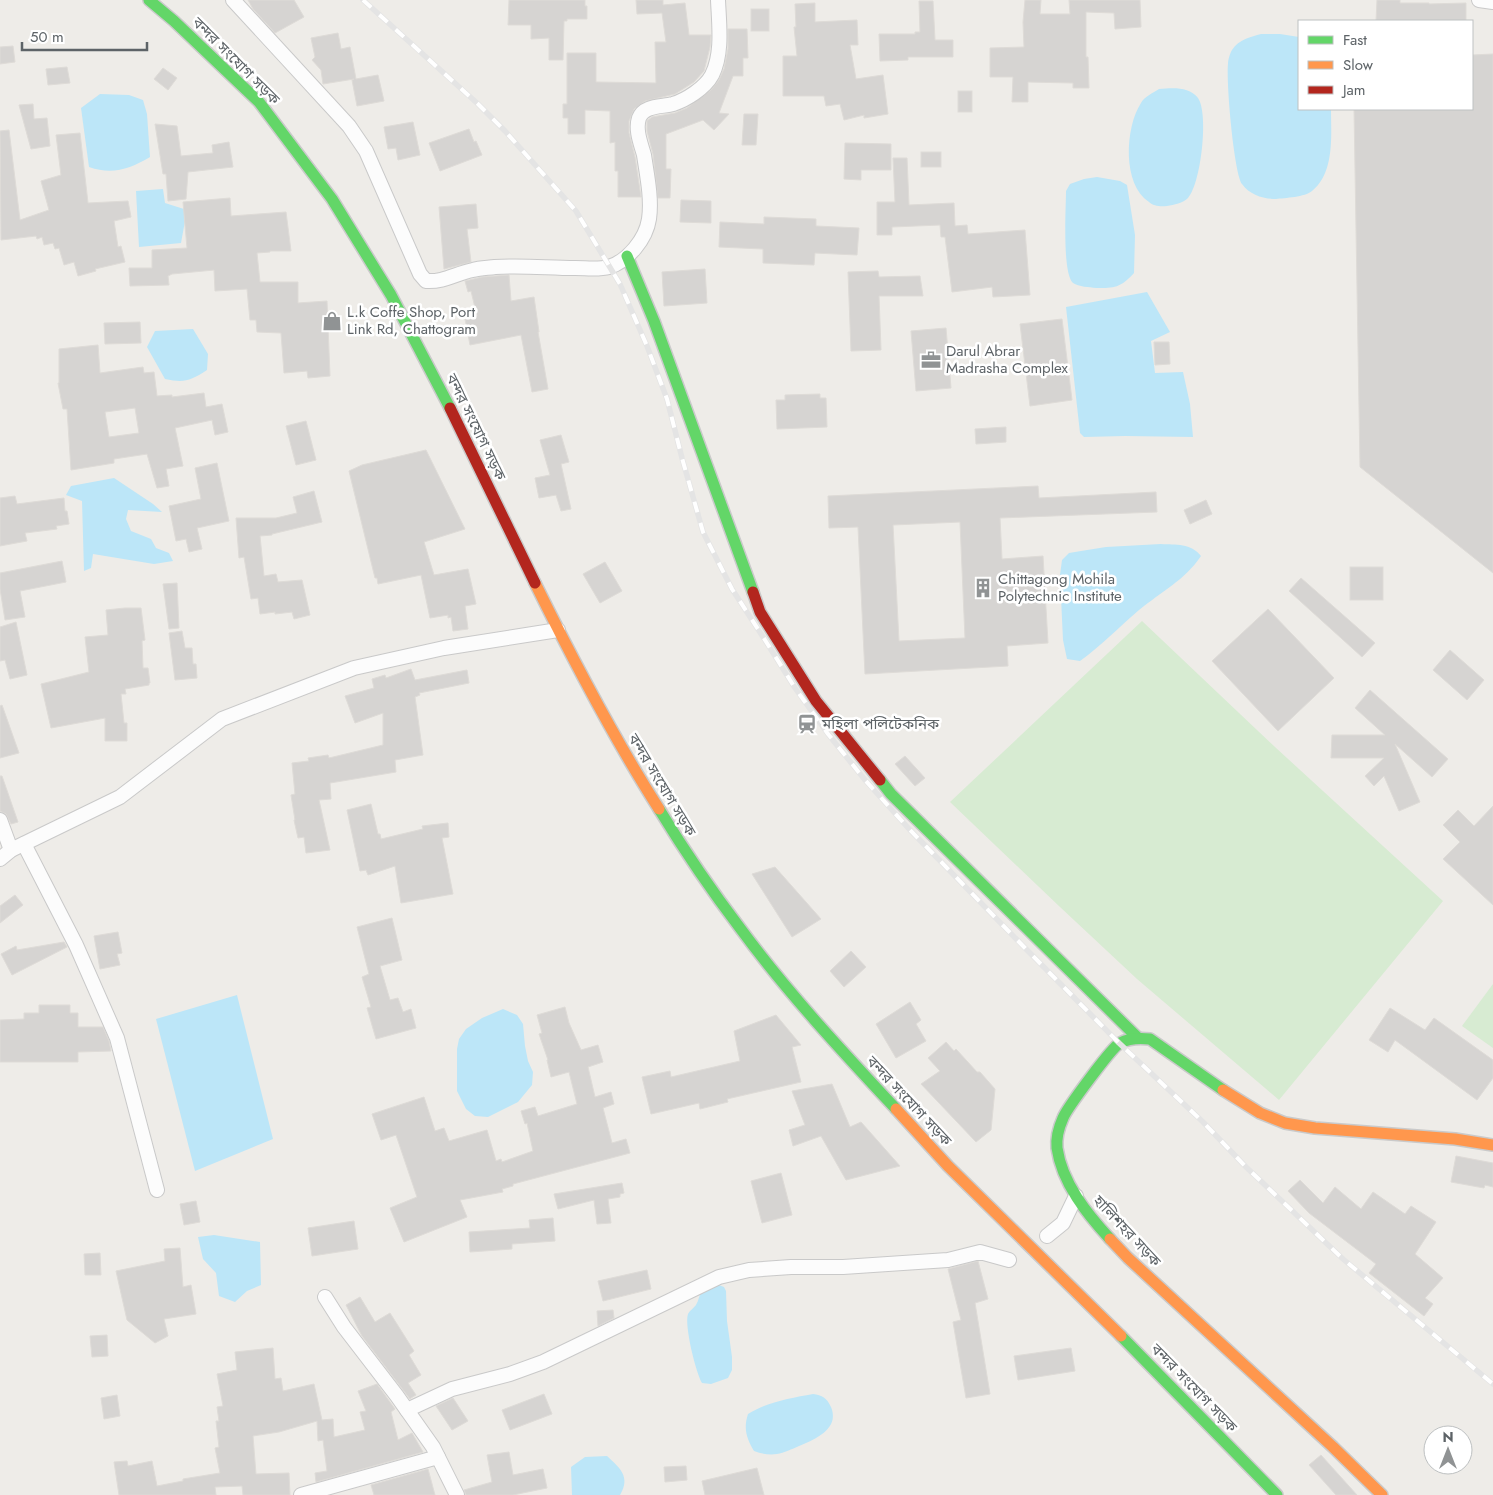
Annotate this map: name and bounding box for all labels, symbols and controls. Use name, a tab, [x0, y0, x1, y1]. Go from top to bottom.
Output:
street label: বন্দর সংযোগ সড়ক	[186, 11, 285, 110]
scale bar	[22, 20, 148, 52]
legend	[1298, 20, 1473, 110]
text: 50 m	[30, 26, 64, 48]
text: Fast	[1343, 29, 1367, 51]
text: Slow	[1343, 54, 1374, 76]
text: Jam	[1341, 79, 1366, 101]
place label: L.k Coffe Shop, Port Link Rd, Chattogram	[347, 301, 476, 340]
shop icon: L.k Coffe Shop, Port Link Rd, Chattogram	[321, 310, 343, 332]
place label: Darul Abrar Madrasha Complex	[946, 340, 1069, 379]
office icon: Darul Abrar Madrasha Complex	[920, 349, 942, 371]
street label: বন্দর সংযোগ সড়ক	[440, 369, 512, 485]
place label: Chittagong Mohila Polytechnic Institute	[998, 568, 1122, 607]
building icon: Chittagong Mohila Polytechnic Institute	[972, 577, 994, 599]
station icon: মহিলা পলিটেকনিক	[796, 713, 818, 735]
place label: মহিলা পলিটেকনিক	[821, 713, 940, 735]
street label: বন্দর সংযোগ সড়ক	[622, 729, 702, 841]
street label: বন্দর সংযোগ সড়ক	[861, 1050, 957, 1152]
street label: হালিশহর সড়ক	[1087, 1190, 1167, 1272]
street label: বন্দর সংযোগ সড়ক	[1145, 1338, 1243, 1438]
north arrow	[1423, 1425, 1473, 1475]
text: N	[1442, 1427, 1454, 1447]

